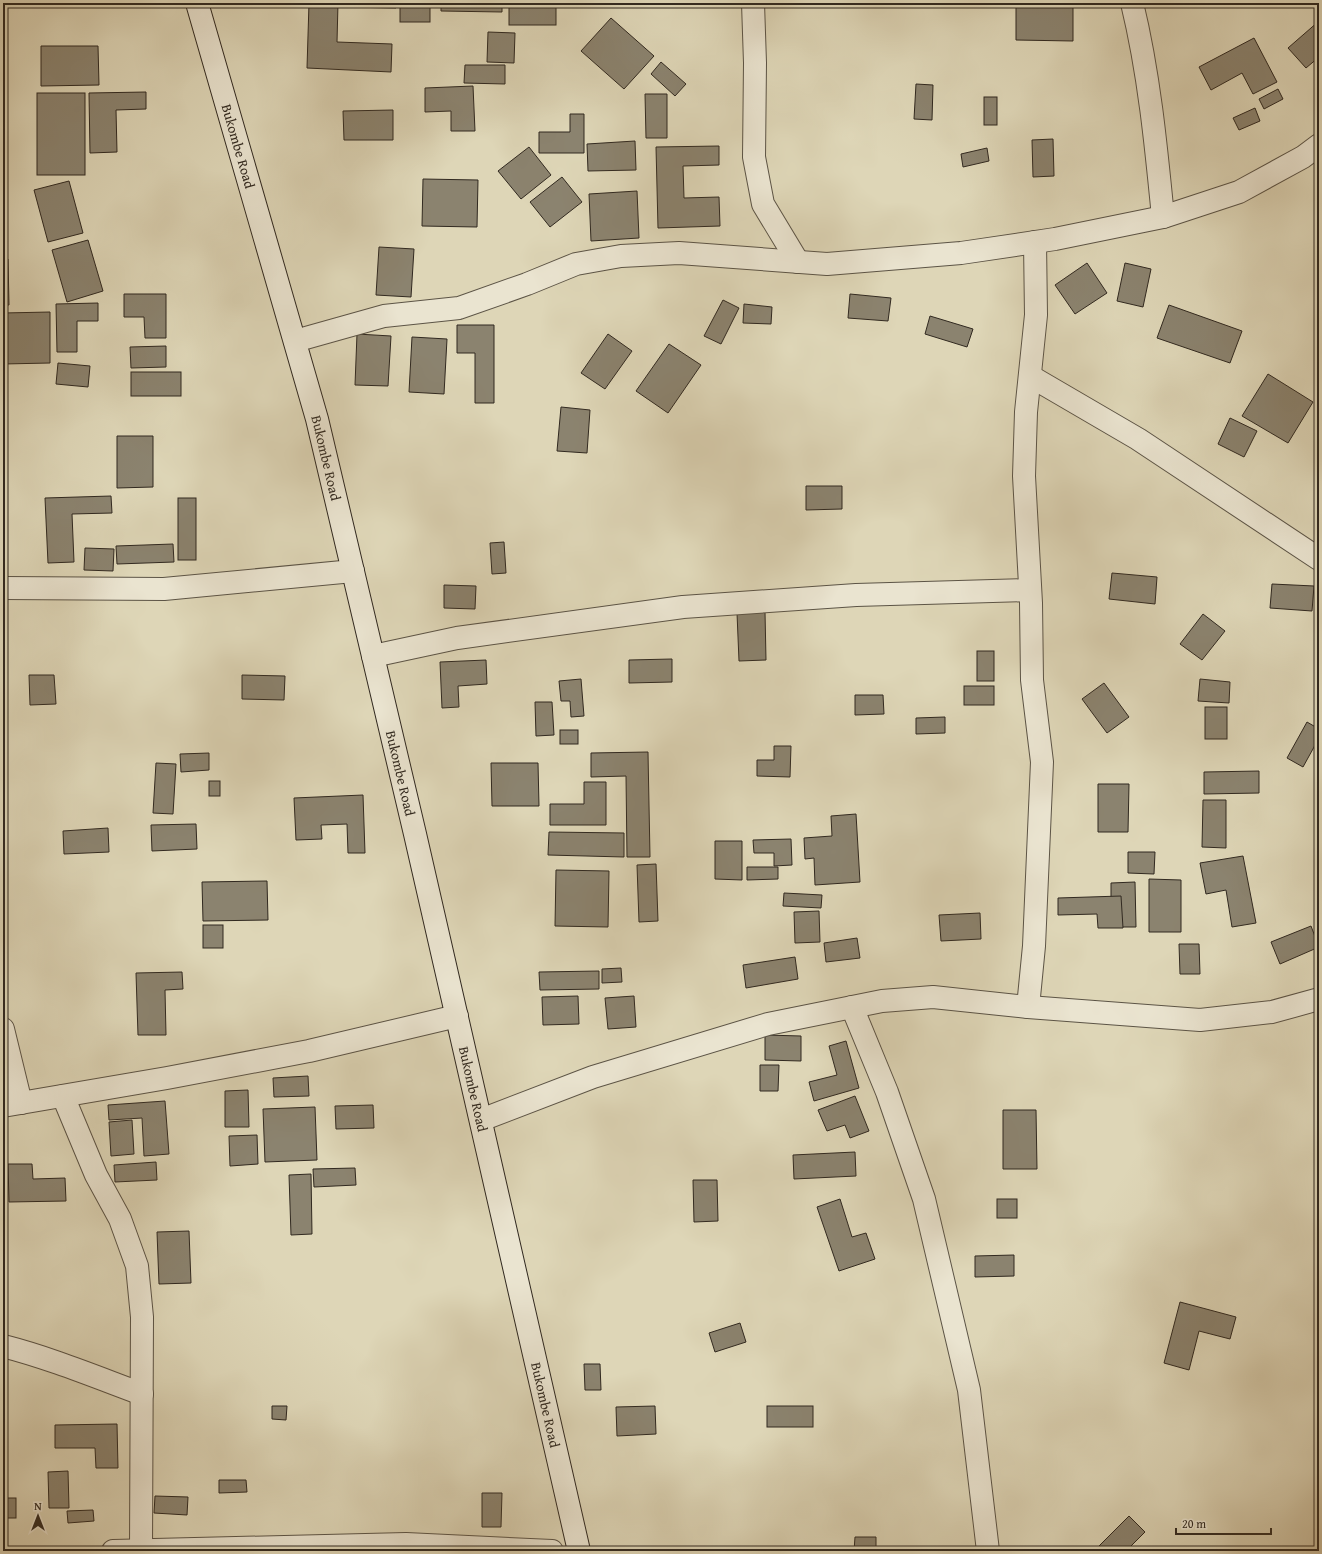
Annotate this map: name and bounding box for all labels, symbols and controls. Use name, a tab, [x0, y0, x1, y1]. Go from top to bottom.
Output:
street label: Bukombe Road	[217, 101, 260, 191]
street label: Bukombe Road	[306, 413, 346, 503]
street label: Bukombe Road	[381, 729, 421, 819]
street label: Bukombe Road	[454, 1044, 493, 1134]
street label: Bukombe Road	[526, 1360, 565, 1450]
north arrow	[18, 1496, 58, 1536]
text: N	[34, 1498, 42, 1514]
scale bar	[1176, 1510, 1271, 1536]
text: 20 m	[1182, 1515, 1206, 1532]

